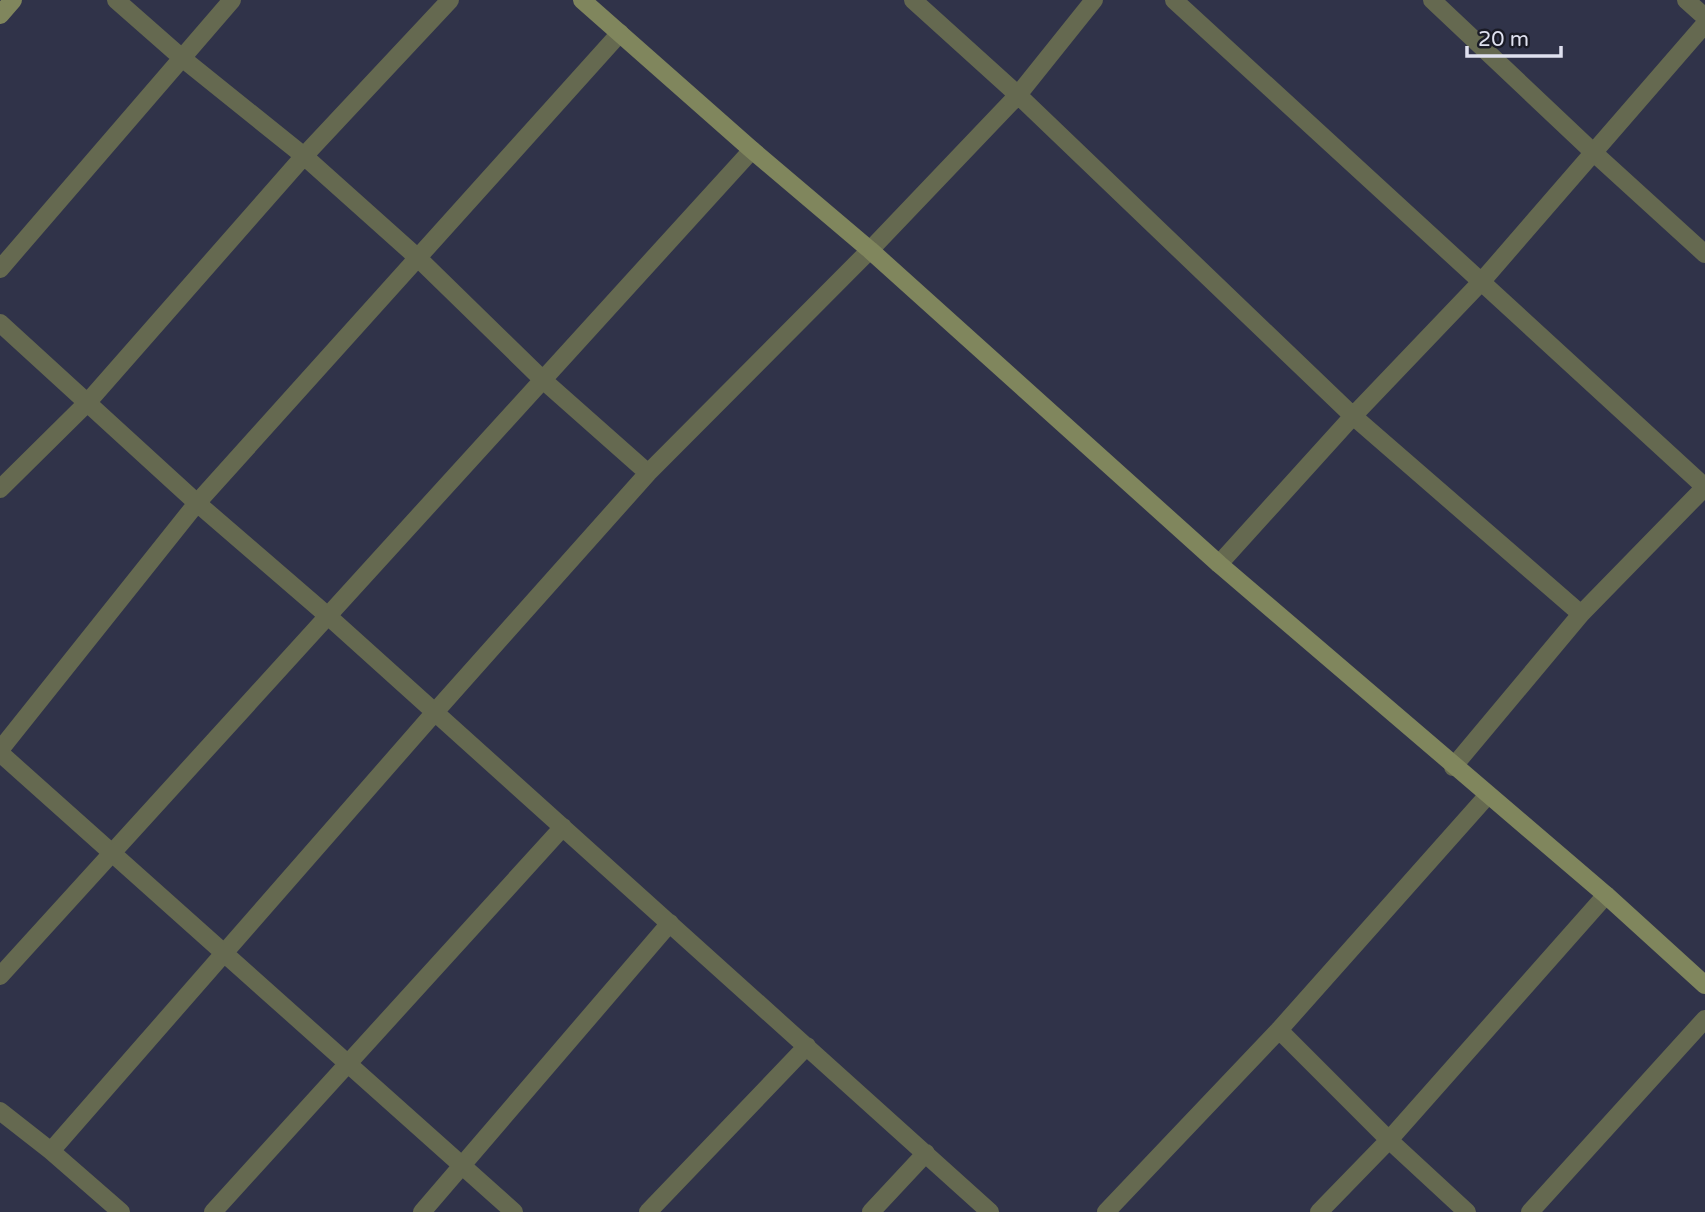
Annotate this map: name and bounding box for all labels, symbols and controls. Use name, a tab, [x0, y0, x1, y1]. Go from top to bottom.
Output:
scale bar	[1467, 14, 1562, 58]
text: 20 m	[1478, 27, 1529, 52]

